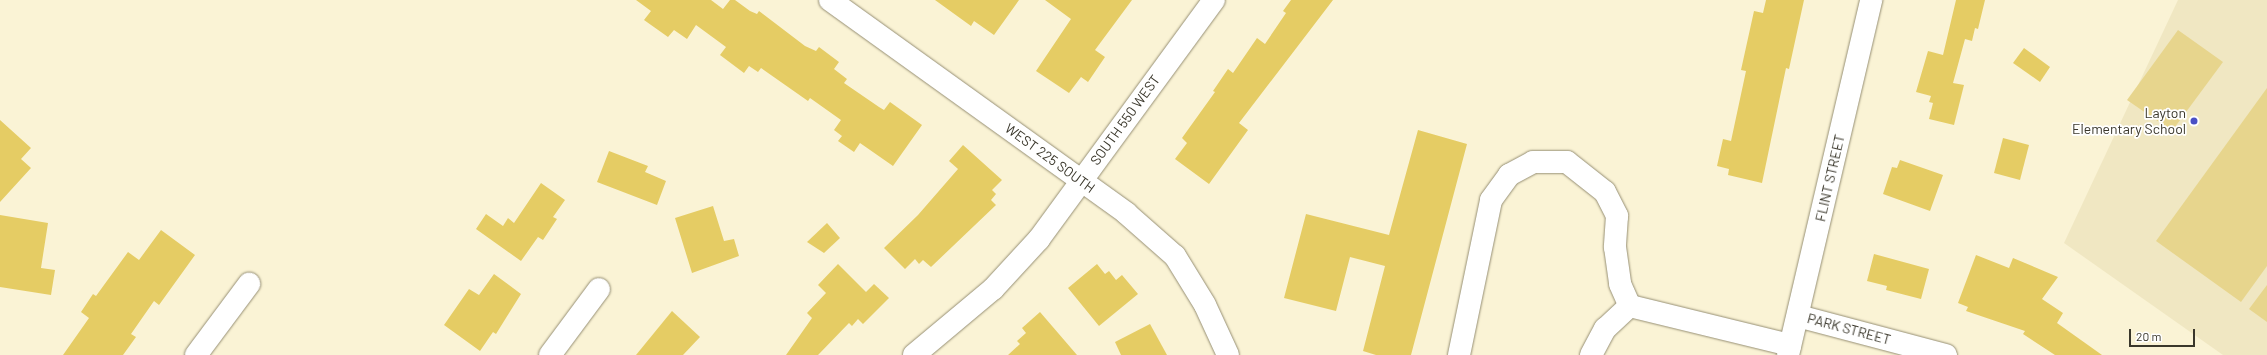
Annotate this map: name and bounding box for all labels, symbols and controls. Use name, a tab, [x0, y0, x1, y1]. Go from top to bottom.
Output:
street label: SOUTH 550 WEST	[1087, 72, 1163, 168]
place label: Layton Elementary School	[2072, 105, 2186, 138]
marker: Layton Elementary School	[2189, 116, 2199, 126]
street label: WEST 225 SOUTH	[1002, 120, 1098, 196]
street label: FLINT STREET	[1812, 133, 1848, 223]
street label: PARK STREET	[1805, 310, 1893, 348]
scale bar	[2131, 321, 2197, 347]
text: 20 m	[2136, 329, 2162, 343]

